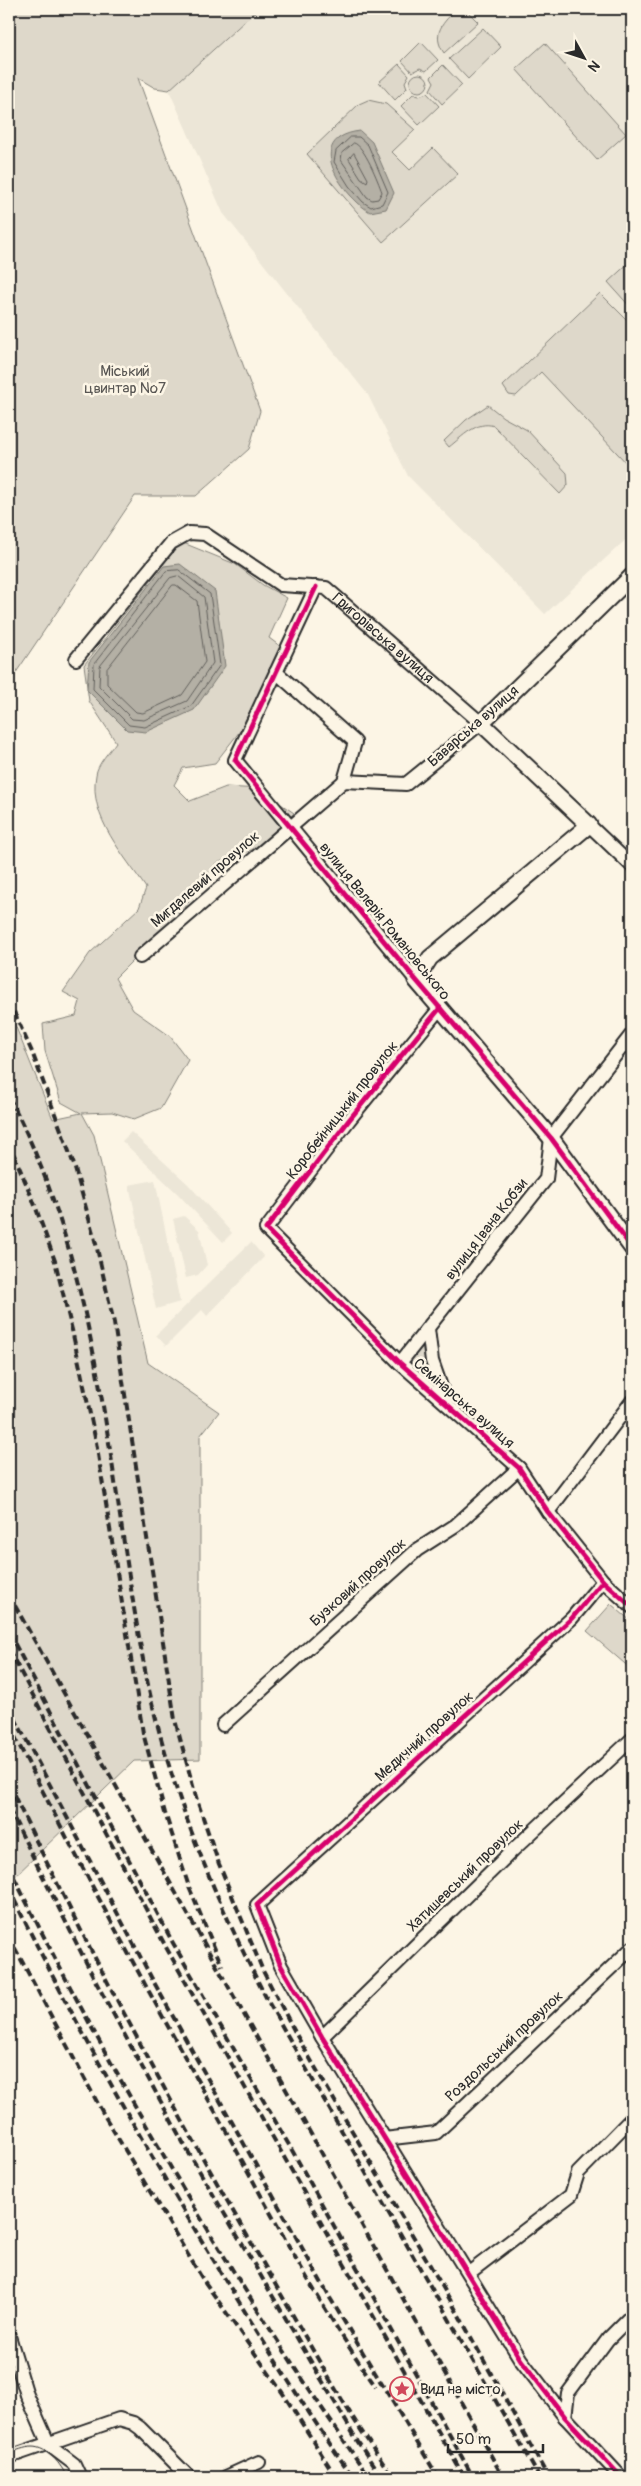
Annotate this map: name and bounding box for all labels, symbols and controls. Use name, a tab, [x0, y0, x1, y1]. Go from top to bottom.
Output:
north arrow	[558, 32, 608, 82]
text: N	[584, 57, 603, 75]
park label: Міський цвинтар №7	[84, 362, 166, 398]
street label: Григорівська вулиця	[328, 589, 438, 688]
street label: Баварська вулиця	[424, 682, 523, 771]
street label: Мигдалевий провулок	[147, 827, 264, 932]
street label: вулиця Валерія Романовського	[315, 839, 454, 1004]
street label: Коробейницький провулок	[282, 1037, 403, 1183]
street label: вулиця Івана Кобзи	[441, 1175, 532, 1284]
street label: Семінарська вулиця	[409, 1354, 518, 1453]
street label: Бузковий провулок	[306, 1534, 411, 1631]
street label: Медичний провулок	[371, 1687, 478, 1786]
street label: Хатишевський провулок	[403, 1815, 528, 1936]
street label: Роздольський провулок	[441, 1987, 567, 2106]
place icon: Вид на місто	[389, 2376, 415, 2402]
place label: Вид на місто	[420, 2380, 501, 2399]
scale bar	[448, 2421, 544, 2453]
text: 50 m	[456, 2430, 491, 2449]

